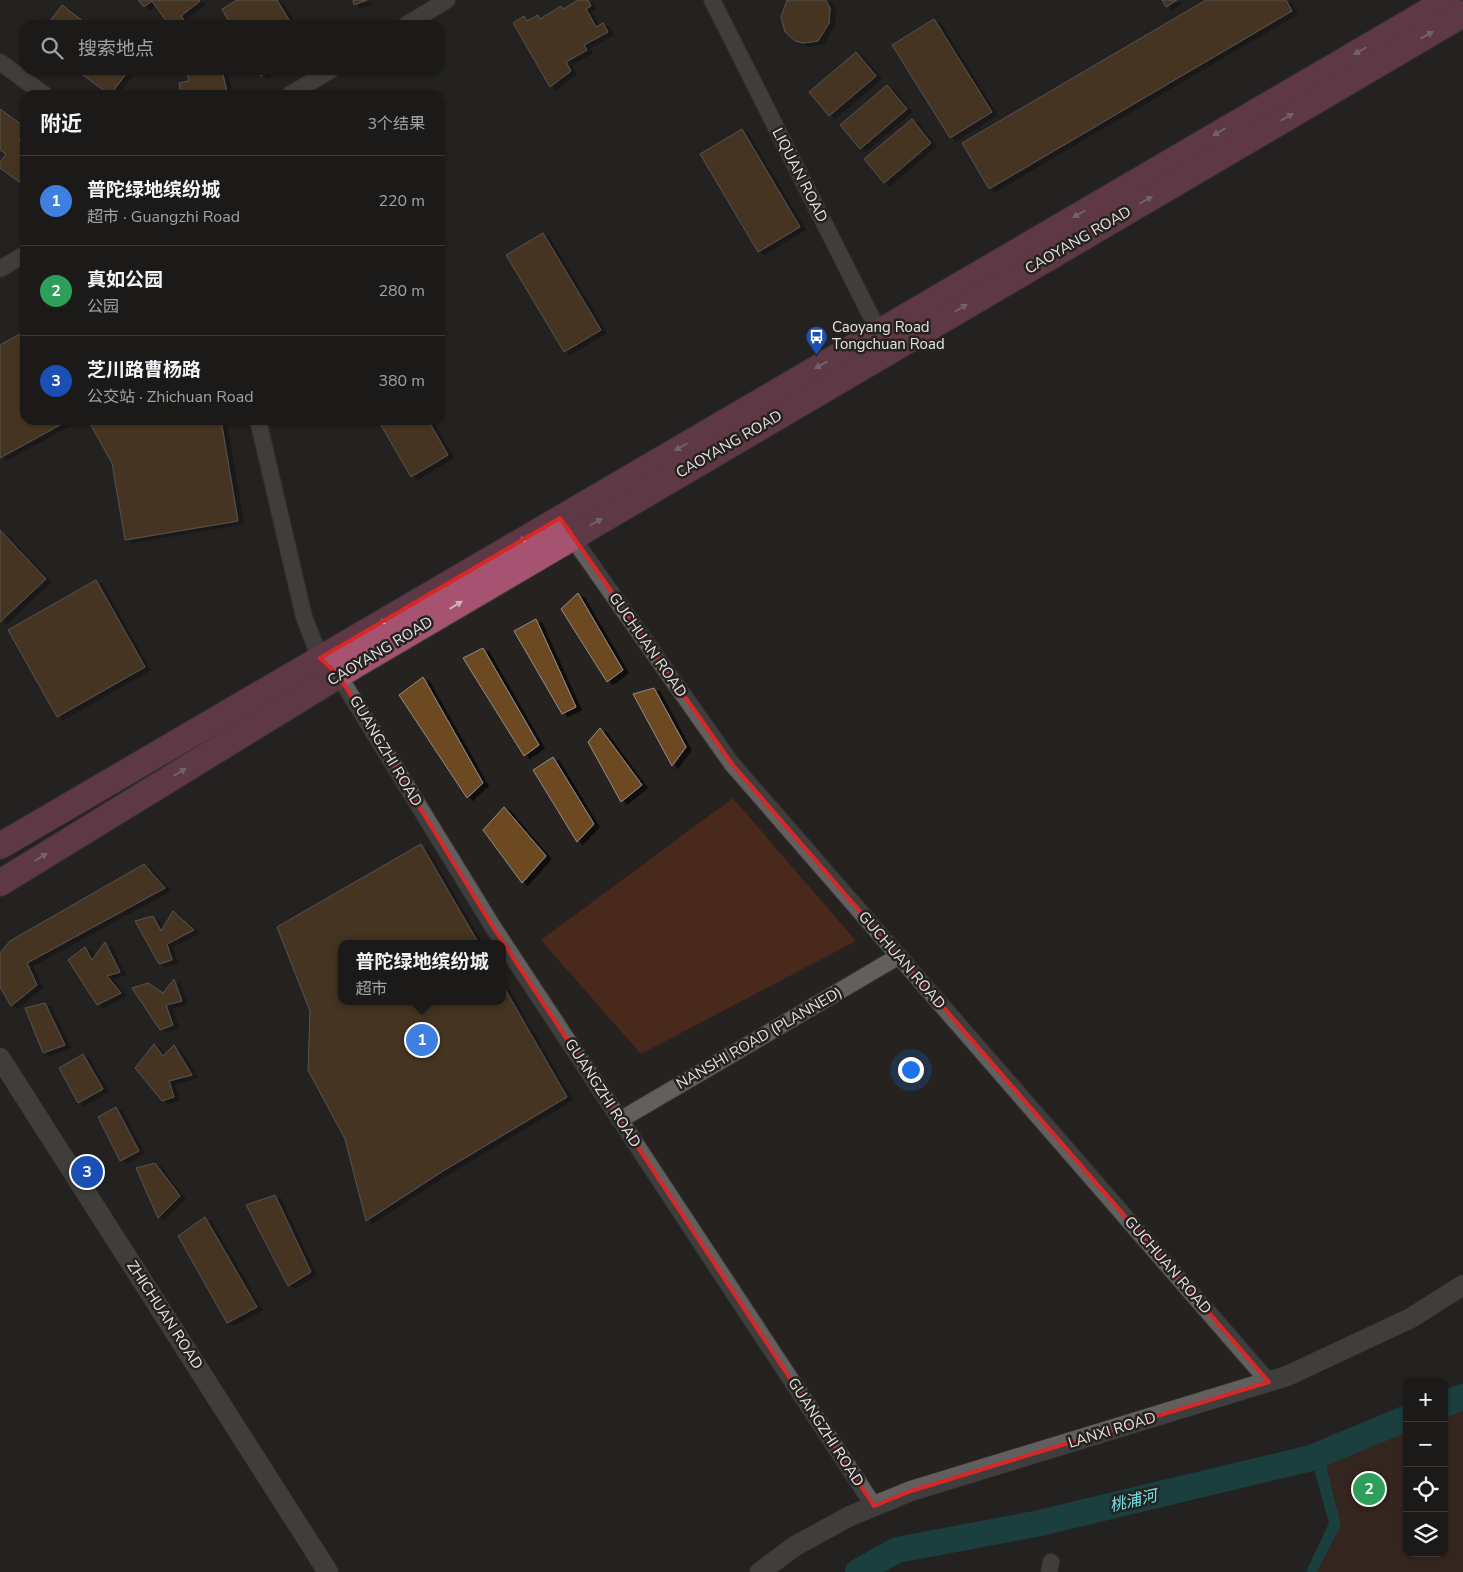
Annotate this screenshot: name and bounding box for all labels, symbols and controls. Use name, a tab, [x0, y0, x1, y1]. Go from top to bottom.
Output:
search box	[20, 20, 445, 75]
one-way arrow	[1420, 31, 1433, 40]
icon: search	[38, 34, 66, 62]
text: 搜索地点	[78, 36, 154, 62]
one-way arrow	[1353, 46, 1367, 55]
text: 附近	[40, 110, 82, 138]
text: 3个结果	[367, 113, 425, 135]
one-way arrow	[1280, 113, 1293, 122]
street label: LIQUAN ROAD	[768, 124, 832, 226]
one-way arrow	[1213, 128, 1226, 137]
text: 普陀绿地缤纷城	[87, 177, 220, 203]
text: 1	[51, 190, 61, 212]
text: 220 m	[378, 190, 425, 212]
one-way arrow	[1140, 195, 1153, 204]
street label: CAOYANG ROAD	[1021, 201, 1135, 279]
text: 超市 · Guangzhi Road	[87, 206, 240, 228]
one-way arrow	[1072, 210, 1086, 218]
text: 真如公园	[87, 267, 163, 293]
text: 2	[51, 280, 61, 302]
text: 280 m	[378, 280, 425, 302]
text: 公园	[87, 296, 119, 318]
one-way arrow	[954, 304, 967, 313]
place label: Caoyang Road Tongchuan Road	[832, 317, 945, 354]
bus stop icon: Caoyang Road Tongchuan Road	[804, 324, 828, 355]
text: 芝川路曹杨路	[87, 357, 201, 383]
one-way arrow	[815, 361, 828, 370]
text: 3	[51, 370, 61, 392]
text: 380 m	[378, 370, 425, 392]
text: 公交站 · Zhichuan Road	[87, 386, 253, 408]
street label: CAOYANG ROAD	[672, 405, 786, 483]
one-way arrow	[674, 443, 688, 452]
one-way arrow	[589, 518, 602, 527]
one-way arrow	[519, 533, 532, 542]
street label: GUCHUAN ROAD	[604, 589, 692, 701]
one-way arrow	[449, 601, 462, 610]
street label: CAOYANG ROAD	[324, 612, 436, 690]
one-way arrow	[379, 616, 392, 625]
street label: GUANGZHI ROAD	[345, 692, 427, 810]
one-way arrow	[173, 768, 186, 777]
one-way arrow	[35, 853, 48, 862]
street label: GUCHUAN ROAD	[854, 907, 950, 1013]
popup	[338, 940, 506, 1005]
text: 普陀绿地缤纷城	[355, 949, 489, 975]
text: 超市	[355, 978, 388, 1000]
street label: NANSHI ROAD (PLANNED)	[672, 982, 846, 1094]
pin: 1	[406, 1021, 438, 1059]
street label: GUANGZHI ROAD	[560, 1035, 646, 1151]
your location	[898, 1057, 924, 1083]
pin: 3	[71, 1153, 103, 1191]
street label: GUCHUAN ROAD	[1120, 1212, 1216, 1318]
street label: ZHICHUAN ROAD	[122, 1257, 208, 1373]
street label: GUANGZHI ROAD	[783, 1374, 869, 1490]
map controls	[1403, 1377, 1448, 1557]
button: +	[1403, 1377, 1448, 1422]
street label: LANXI ROAD	[1066, 1407, 1158, 1453]
button: −	[1403, 1422, 1448, 1467]
button: locate	[1403, 1467, 1448, 1512]
pin: 2	[1353, 1470, 1385, 1508]
water label: 桃浦河	[1107, 1484, 1162, 1517]
button: layers	[1403, 1512, 1448, 1557]

